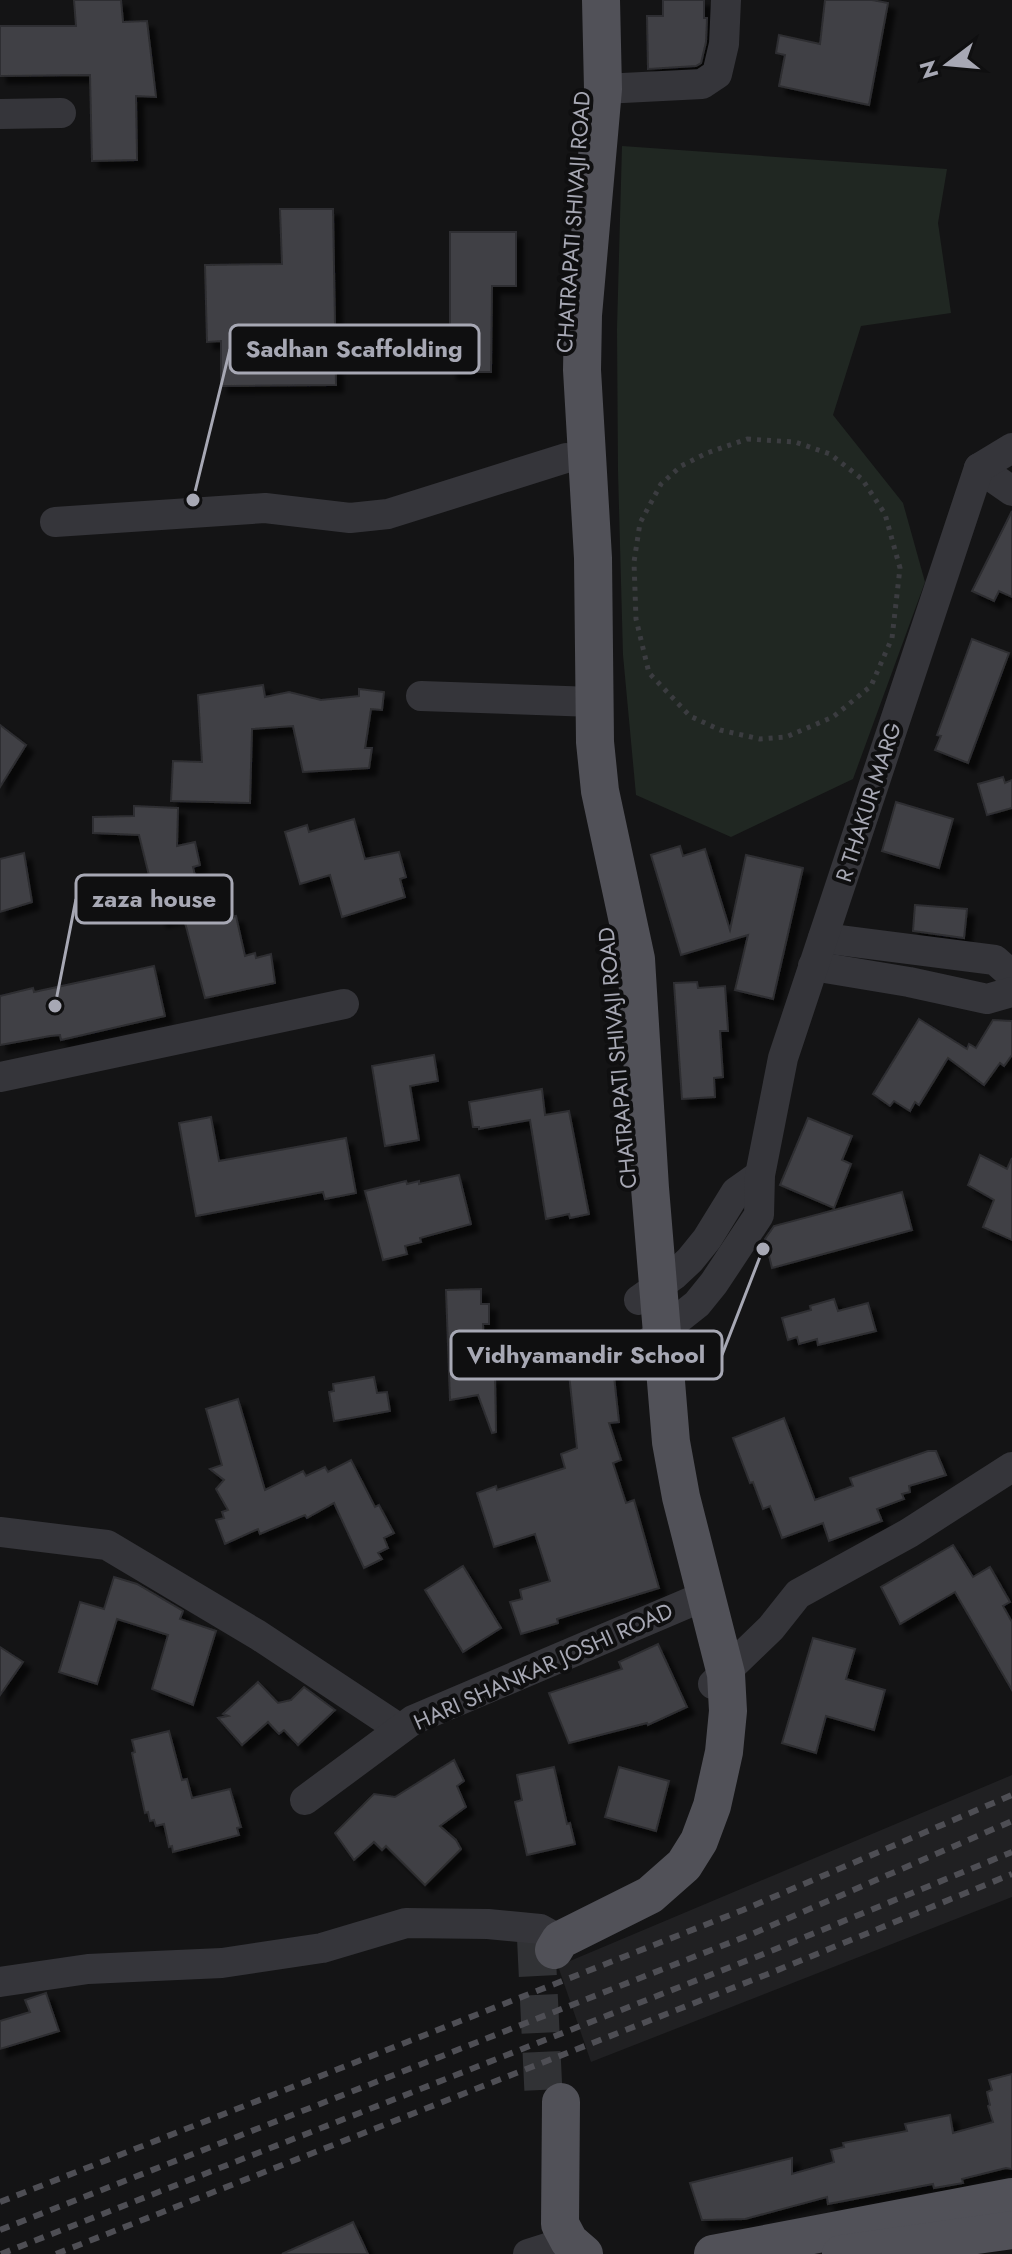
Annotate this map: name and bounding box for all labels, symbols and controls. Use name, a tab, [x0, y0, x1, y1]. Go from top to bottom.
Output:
north arrow	[908, 24, 988, 104]
text: N	[911, 57, 947, 82]
street label: CHATRAPATI SHIVAJI ROAD	[548, 90, 598, 354]
callout: Sadhan Scaffolding	[230, 325, 479, 373]
text: Sadhan Scaffolding	[245, 331, 463, 366]
street label: R THAKUR MARG	[827, 718, 909, 886]
callout: zaza house	[76, 875, 232, 923]
text: zaza house	[92, 881, 216, 916]
street label: CHATRAPATI SHIVAJI ROAD	[590, 926, 644, 1190]
callout: Vidhyamandir School	[451, 1331, 722, 1379]
text: Vidhyamandir School	[466, 1337, 705, 1372]
street label: HARI SHANKAR JOSHI ROAD	[408, 1594, 678, 1738]

